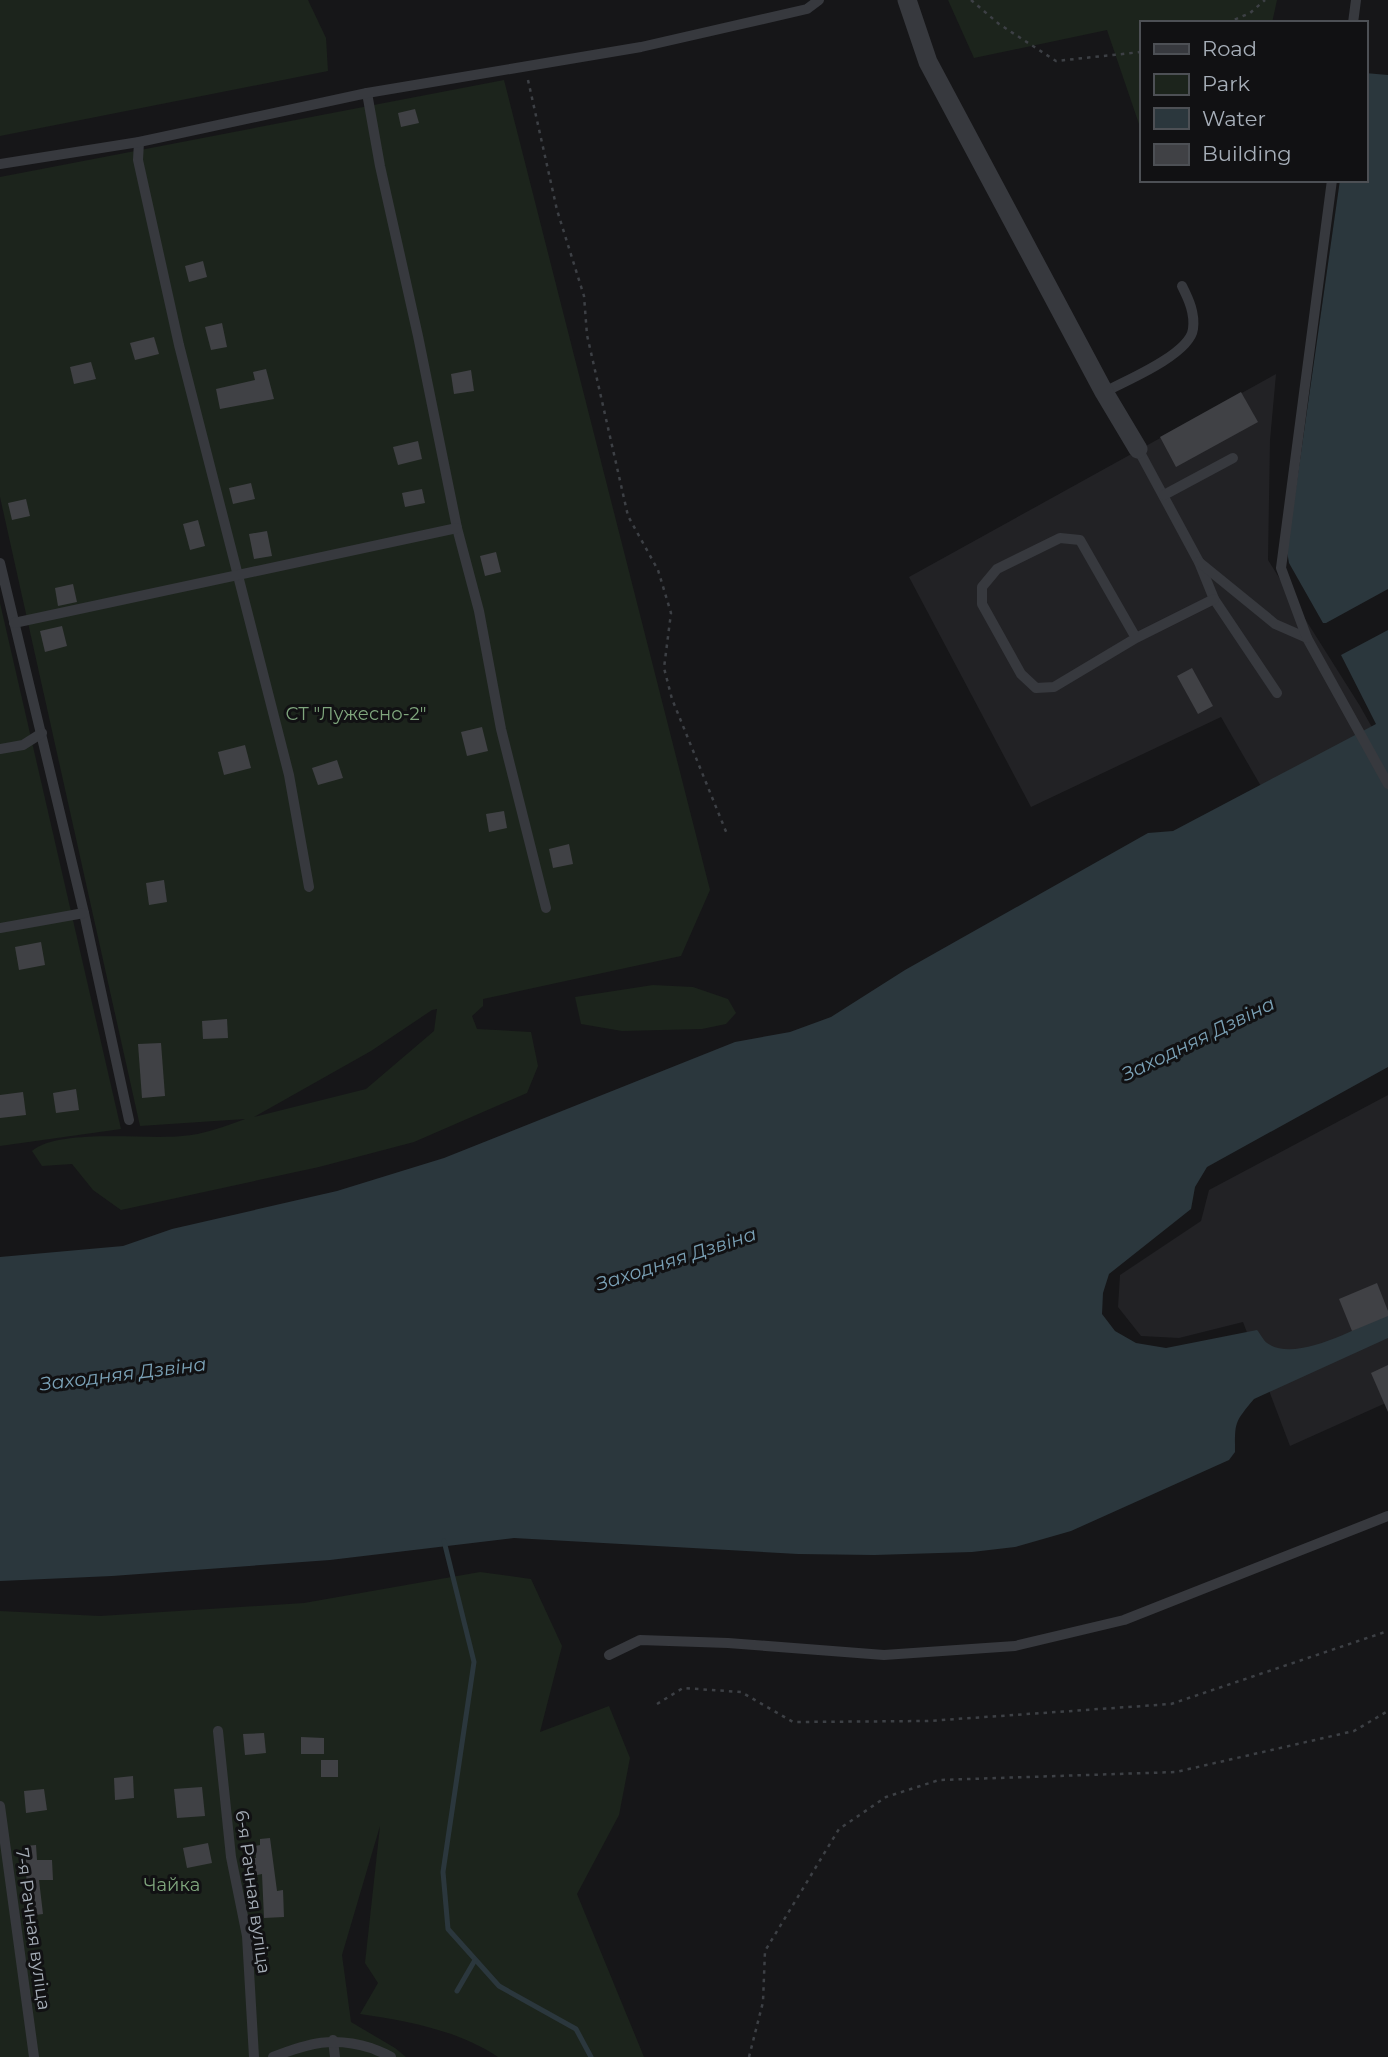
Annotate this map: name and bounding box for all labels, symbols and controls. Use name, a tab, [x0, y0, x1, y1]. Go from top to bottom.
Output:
legend	[1140, 21, 1367, 182]
text: Road	[1202, 36, 1257, 61]
text: Park	[1202, 71, 1250, 96]
text: Water	[1202, 106, 1266, 131]
text: Building	[1202, 141, 1292, 166]
park label: СТ "Лужесно-2"	[286, 703, 426, 725]
water label: Заходняя Дзвіна	[1117, 992, 1278, 1087]
water label: Заходняя Дзвіна	[592, 1222, 759, 1296]
water label: Заходняя Дзвіна	[37, 1352, 208, 1396]
street label: 6-я Рачная вуліца	[231, 1809, 275, 1975]
street label: 7-я Рачная вуліца	[11, 1847, 55, 2011]
park label: Чайка	[144, 1874, 200, 1896]

